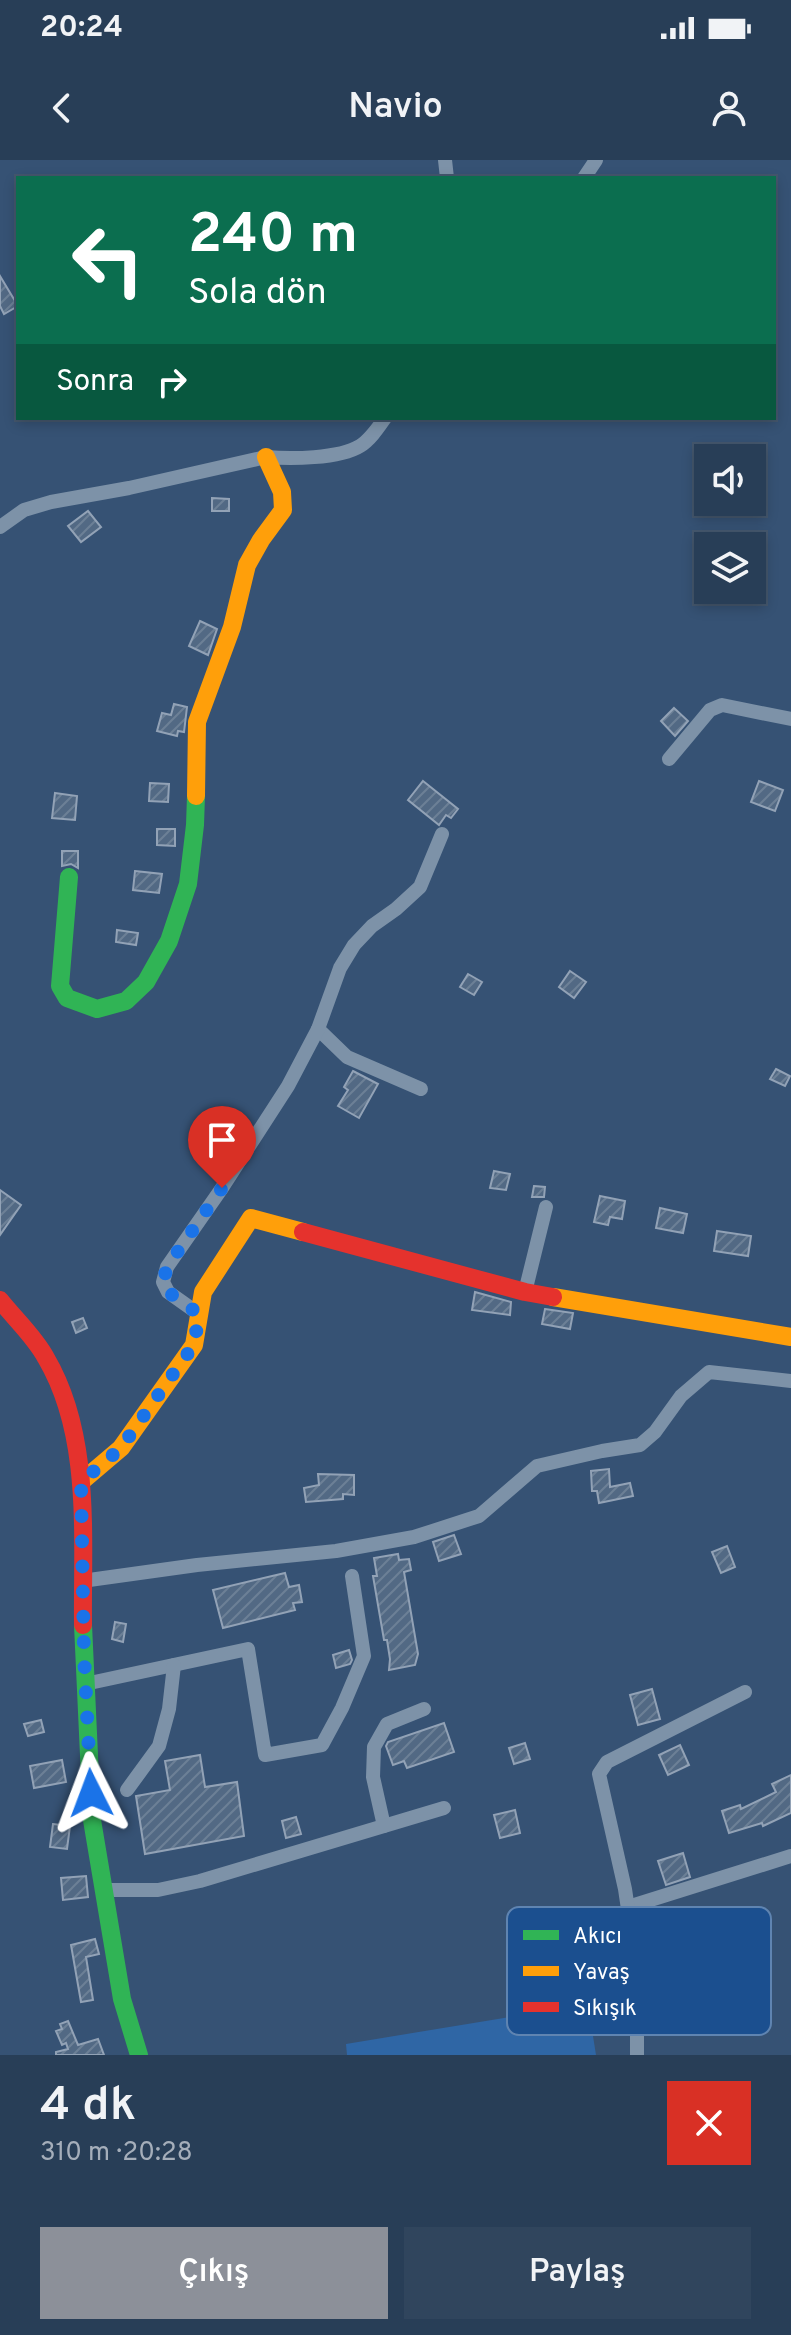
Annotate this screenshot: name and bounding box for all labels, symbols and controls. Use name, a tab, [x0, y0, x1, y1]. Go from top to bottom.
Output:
text: 20:24	[40, 10, 123, 47]
text: Navio	[348, 85, 443, 131]
icon: back	[40, 86, 84, 130]
icon: person	[707, 86, 751, 130]
text: 240 m	[188, 202, 358, 272]
icon: left	[56, 208, 160, 312]
text: Sola dön	[188, 271, 327, 317]
icon: right	[150, 360, 194, 404]
text: Sonra	[56, 364, 134, 401]
map controls	[694, 444, 766, 604]
button: sound	[694, 444, 766, 516]
button: layers	[694, 532, 766, 604]
pin	[188, 1106, 256, 1188]
icon: arrive	[200, 1118, 244, 1162]
position arrow	[49, 1751, 133, 1835]
legend	[507, 1907, 771, 2035]
text: Akıcı	[573, 1924, 622, 1951]
text: Yavaş	[573, 1960, 630, 1987]
text: Sıkışık	[573, 1996, 637, 2023]
text: 4 dk	[40, 2077, 136, 2137]
button: close	[667, 2081, 751, 2165]
text: 310 m · 20:28	[40, 2137, 193, 2170]
button: Çıkış	[40, 2227, 388, 2319]
button: Paylaş	[404, 2227, 751, 2319]

